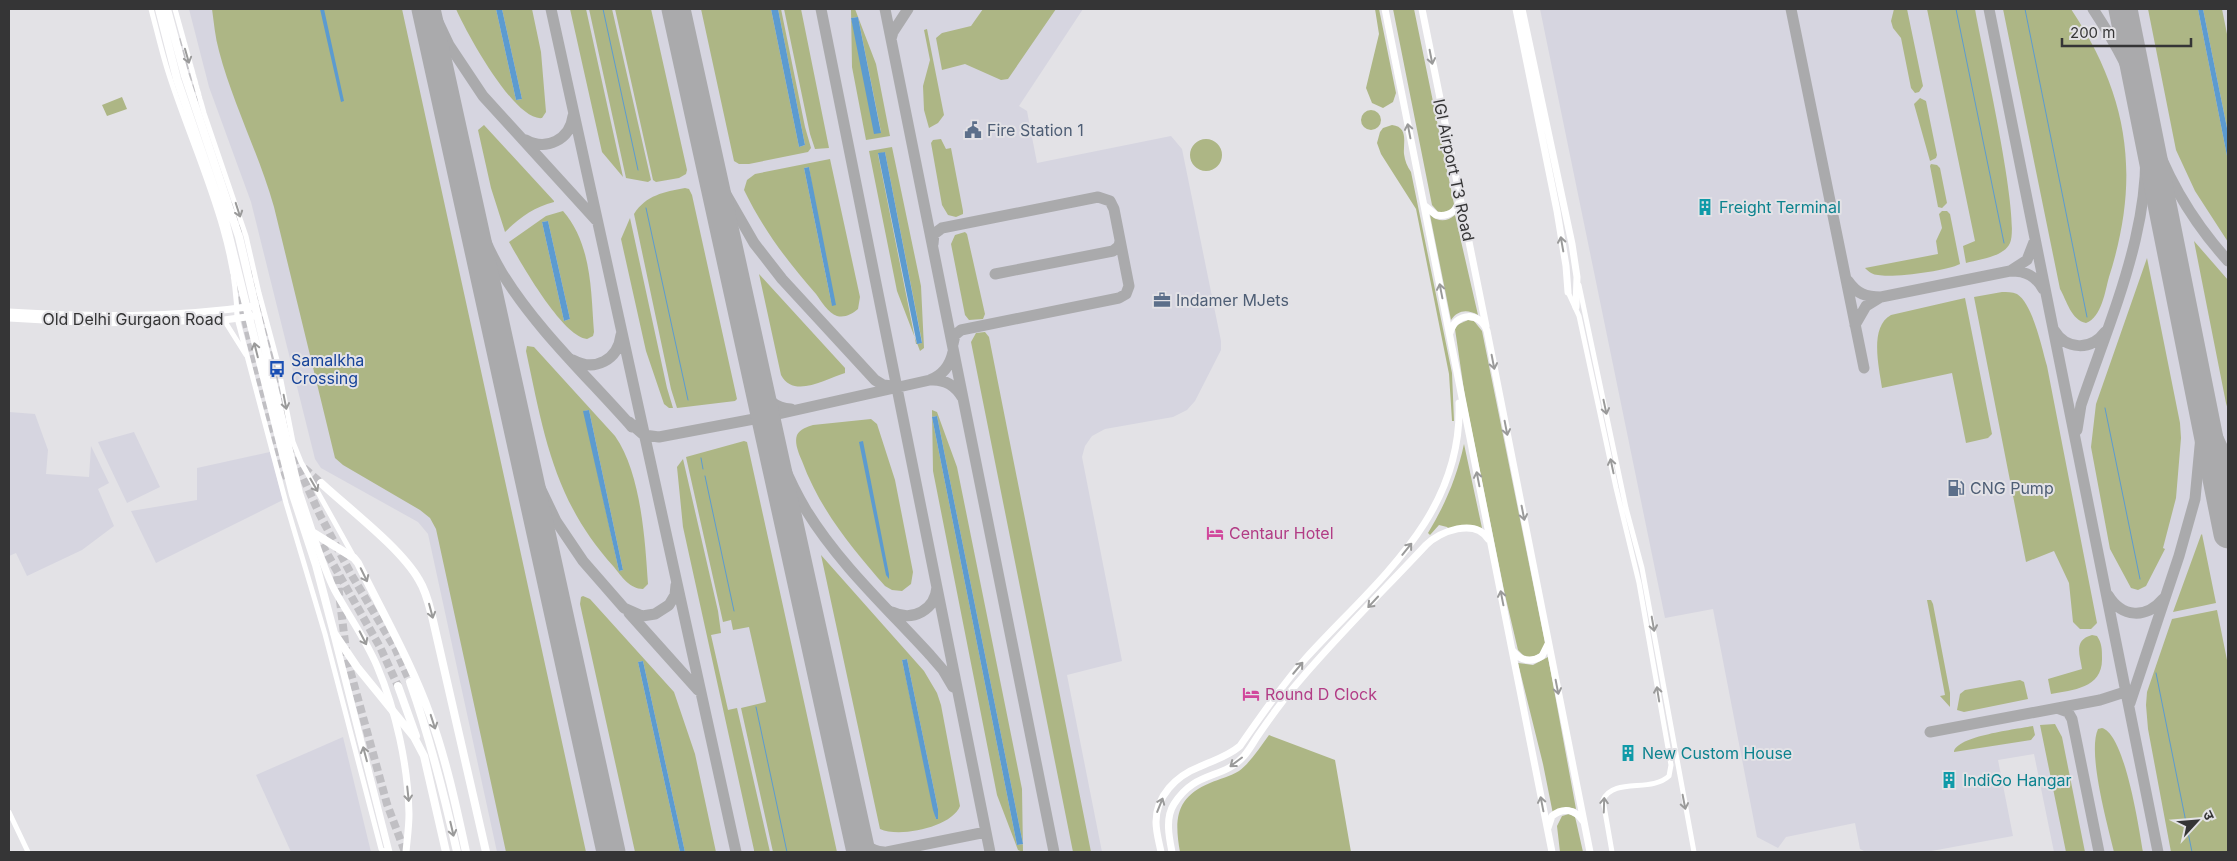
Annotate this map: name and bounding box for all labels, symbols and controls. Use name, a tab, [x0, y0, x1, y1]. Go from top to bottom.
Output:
scale bar	[2062, 15, 2191, 47]
text: 200 m	[2070, 23, 2115, 42]
one-way arrow	[183, 48, 192, 64]
one-way arrow	[1427, 48, 1437, 64]
street label: IGI Airport T3 Road	[1429, 97, 1479, 243]
public building icon: Fire Station 1	[963, 120, 983, 140]
place label: Fire Station 1	[987, 120, 1084, 140]
one-way arrow	[1404, 124, 1413, 140]
building icon: Freight Terminal	[1695, 197, 1715, 217]
place label: Freight Terminal	[1719, 197, 1841, 217]
one-way arrow	[234, 202, 243, 218]
one-way arrow	[1557, 236, 1567, 252]
one-way arrow	[1436, 283, 1445, 299]
office icon: Indamer MJets	[1152, 290, 1172, 310]
place label: Indamer MJets	[1176, 290, 1289, 310]
street label: Old Delhi Gurgaon Road	[42, 309, 224, 329]
one-way arrow	[251, 343, 260, 359]
place label: Samalkha Crossing	[291, 350, 364, 388]
one-way arrow	[1488, 353, 1498, 369]
bus stop icon: Samalkha Crossing	[267, 359, 287, 379]
one-way arrow	[281, 393, 291, 409]
one-way arrow	[1601, 399, 1611, 415]
one-way arrow	[1502, 420, 1511, 436]
one-way arrow	[1606, 459, 1616, 475]
one-way arrow	[1473, 472, 1482, 488]
one-way arrow	[310, 478, 320, 492]
fuel station icon: CNG Pump	[1946, 478, 1966, 498]
place label: CNG Pump	[1970, 478, 2054, 498]
one-way arrow	[1518, 504, 1528, 520]
hotel icon: Centaur Hotel	[1205, 523, 1225, 543]
place label: Centaur Hotel	[1229, 523, 1334, 543]
one-way arrow	[1402, 542, 1413, 555]
one-way arrow	[359, 568, 369, 583]
one-way arrow	[1496, 591, 1506, 607]
one-way arrow	[1367, 595, 1379, 608]
one-way arrow	[426, 602, 436, 618]
one-way arrow	[1649, 615, 1659, 631]
one-way arrow	[358, 631, 368, 646]
one-way arrow	[1292, 662, 1303, 675]
one-way arrow	[1553, 678, 1562, 694]
hotel icon: Round D Clock	[1241, 684, 1261, 704]
place label: Round D Clock	[1265, 684, 1377, 704]
one-way arrow	[1652, 686, 1662, 702]
one-way arrow	[428, 714, 438, 730]
building icon: New Custom House	[1618, 743, 1638, 763]
place label: New Custom House	[1642, 743, 1792, 763]
one-way arrow	[360, 746, 369, 762]
one-way arrow	[1230, 757, 1243, 768]
building icon: IndiGo Hangar	[1939, 770, 1959, 790]
place label: IndiGo Hangar	[1963, 770, 2072, 790]
one-way arrow	[403, 785, 413, 801]
one-way arrow	[1680, 793, 1690, 809]
north arrow	[2172, 796, 2222, 846]
one-way arrow	[1537, 797, 1547, 813]
one-way arrow	[1600, 797, 1609, 813]
one-way arrow	[1156, 798, 1165, 813]
text: उ	[2200, 808, 2219, 823]
one-way arrow	[448, 821, 457, 837]

